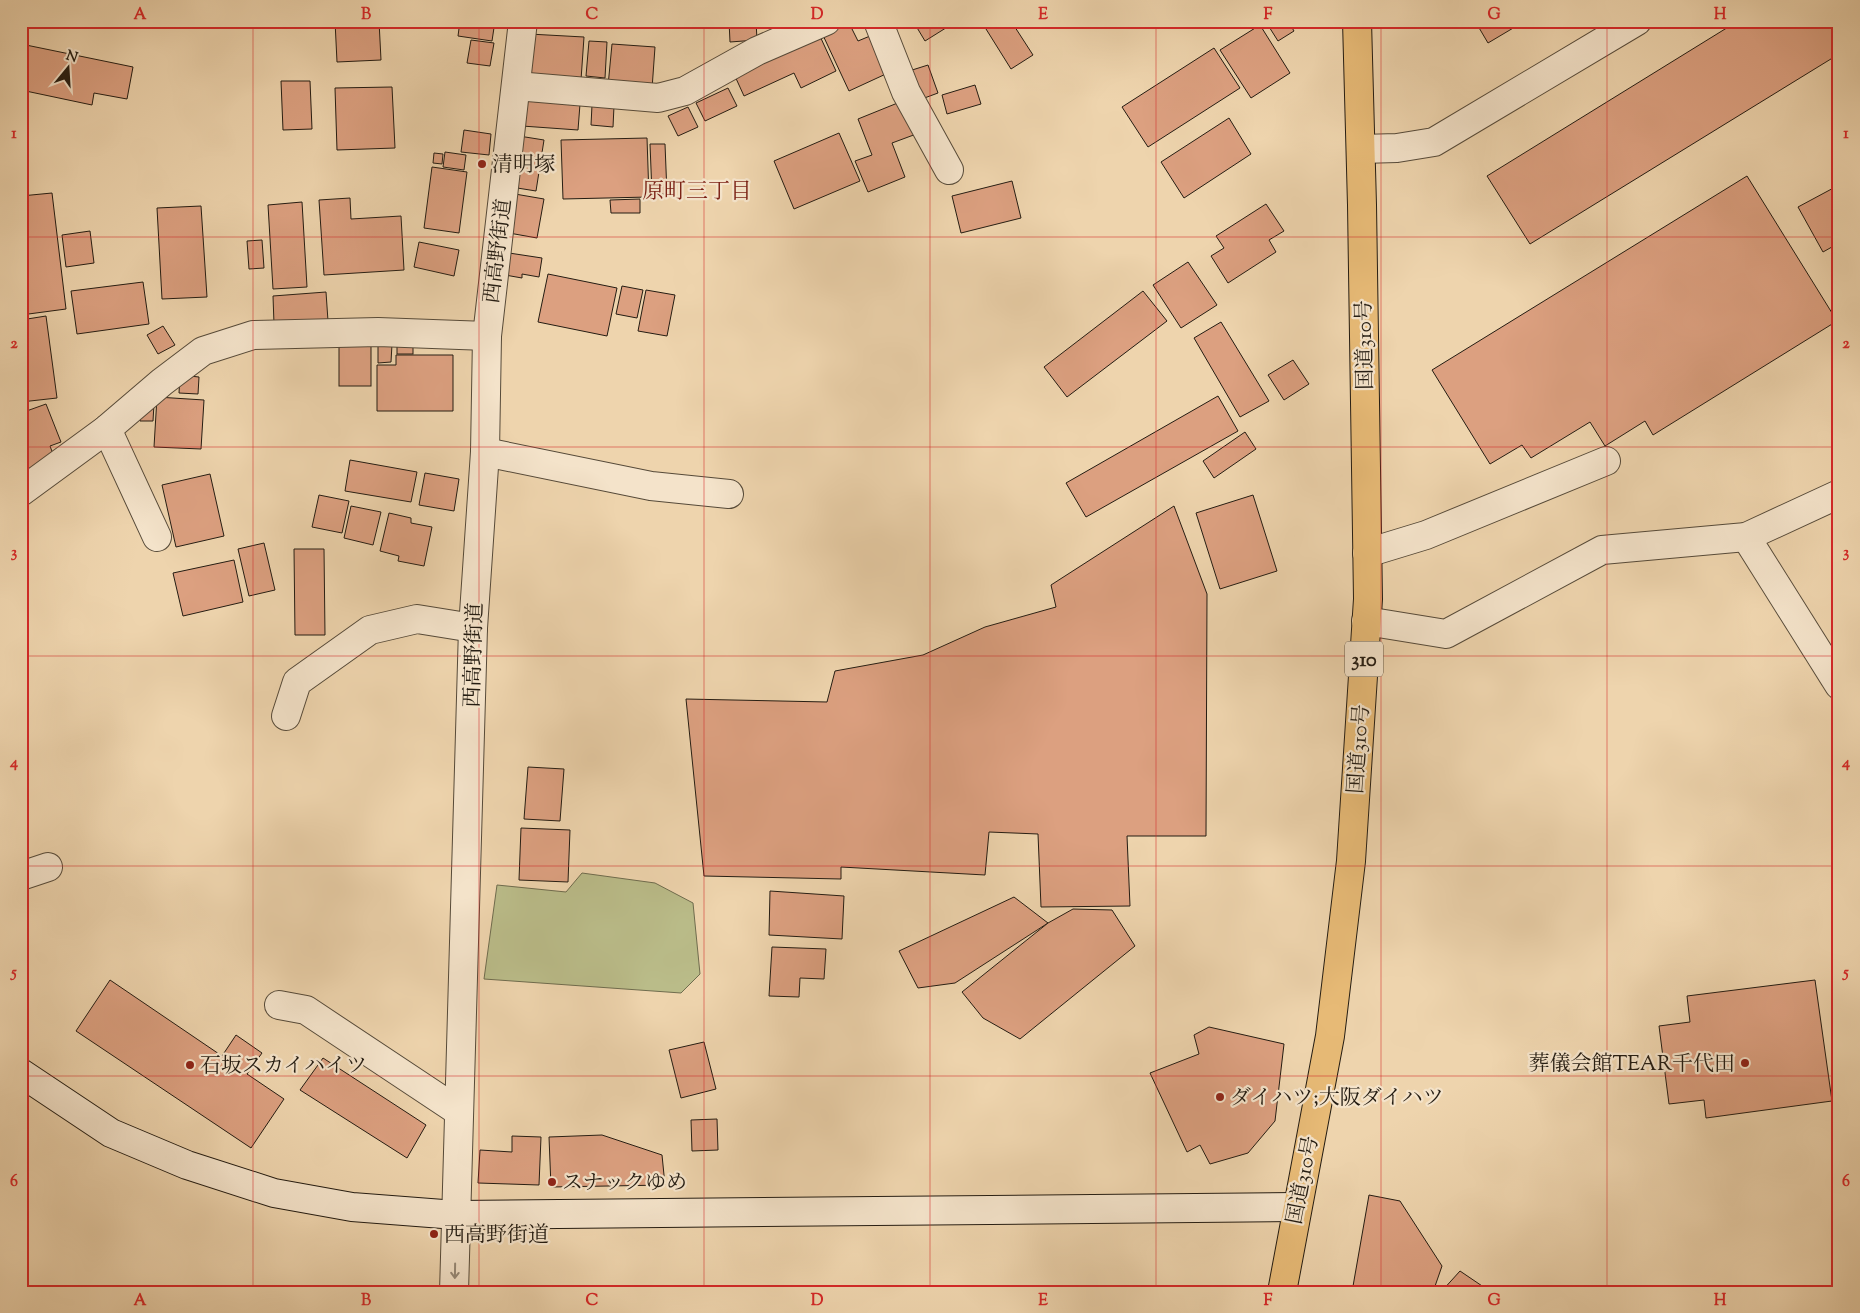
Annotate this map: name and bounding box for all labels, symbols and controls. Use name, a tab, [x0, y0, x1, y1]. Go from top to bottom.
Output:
text: A	[134, 4, 147, 27]
text: B	[361, 4, 371, 27]
text: C	[586, 4, 599, 27]
text: D	[811, 4, 824, 27]
text: E	[1038, 4, 1048, 27]
text: F	[1264, 4, 1273, 27]
text: G	[1487, 4, 1501, 27]
text: H	[1714, 4, 1727, 27]
north arrow	[42, 42, 92, 92]
text: N	[63, 46, 80, 69]
text: 1	[11, 123, 17, 146]
text: 1	[1843, 123, 1849, 146]
place label: 清明塚	[492, 151, 555, 181]
marker: 清明塚	[476, 158, 488, 170]
district label: 原町三丁目	[642, 177, 752, 209]
street label: 西高野街道	[478, 197, 520, 305]
street label: 国道310号	[1350, 300, 1382, 390]
text: 2	[10, 333, 18, 356]
text: 2	[1842, 333, 1850, 356]
text: 3	[11, 542, 18, 565]
text: 3	[1843, 542, 1850, 565]
street label: 西高野街道	[458, 602, 492, 708]
road number: 310	[1345, 642, 1383, 676]
street label: 国道310号	[1342, 703, 1378, 795]
text: 4	[9, 752, 18, 775]
text: 4	[1841, 752, 1850, 775]
text: 5	[9, 962, 17, 985]
text: 5	[1841, 962, 1849, 985]
place label: 葬儀会館TEAR千代田	[1528, 1050, 1735, 1080]
place label: 石坂スカイハイツ	[200, 1052, 367, 1082]
marker: 葬儀会館TEAR千代田	[1739, 1057, 1751, 1069]
marker: 石坂スカイハイツ	[184, 1059, 196, 1071]
place label: ダイハツ;大阪ダイハツ	[1230, 1084, 1444, 1114]
marker: ダイハツ;大阪ダイハツ	[1214, 1091, 1226, 1103]
street label: 国道310号	[1281, 1134, 1327, 1227]
place label: スナックゆめ	[562, 1169, 687, 1199]
text: 6	[10, 1171, 18, 1194]
text: 6	[1842, 1171, 1850, 1194]
marker: スナックゆめ	[546, 1176, 558, 1188]
place label: 西高野街道	[444, 1221, 549, 1251]
marker: 西高野街道	[428, 1228, 440, 1240]
one-way arrow	[450, 1262, 460, 1278]
text: A	[134, 1290, 147, 1313]
text: B	[361, 1290, 371, 1313]
text: C	[586, 1290, 599, 1313]
text: D	[811, 1290, 824, 1313]
text: E	[1038, 1290, 1048, 1313]
text: F	[1264, 1290, 1273, 1313]
text: G	[1487, 1290, 1501, 1313]
text: H	[1714, 1290, 1727, 1313]

